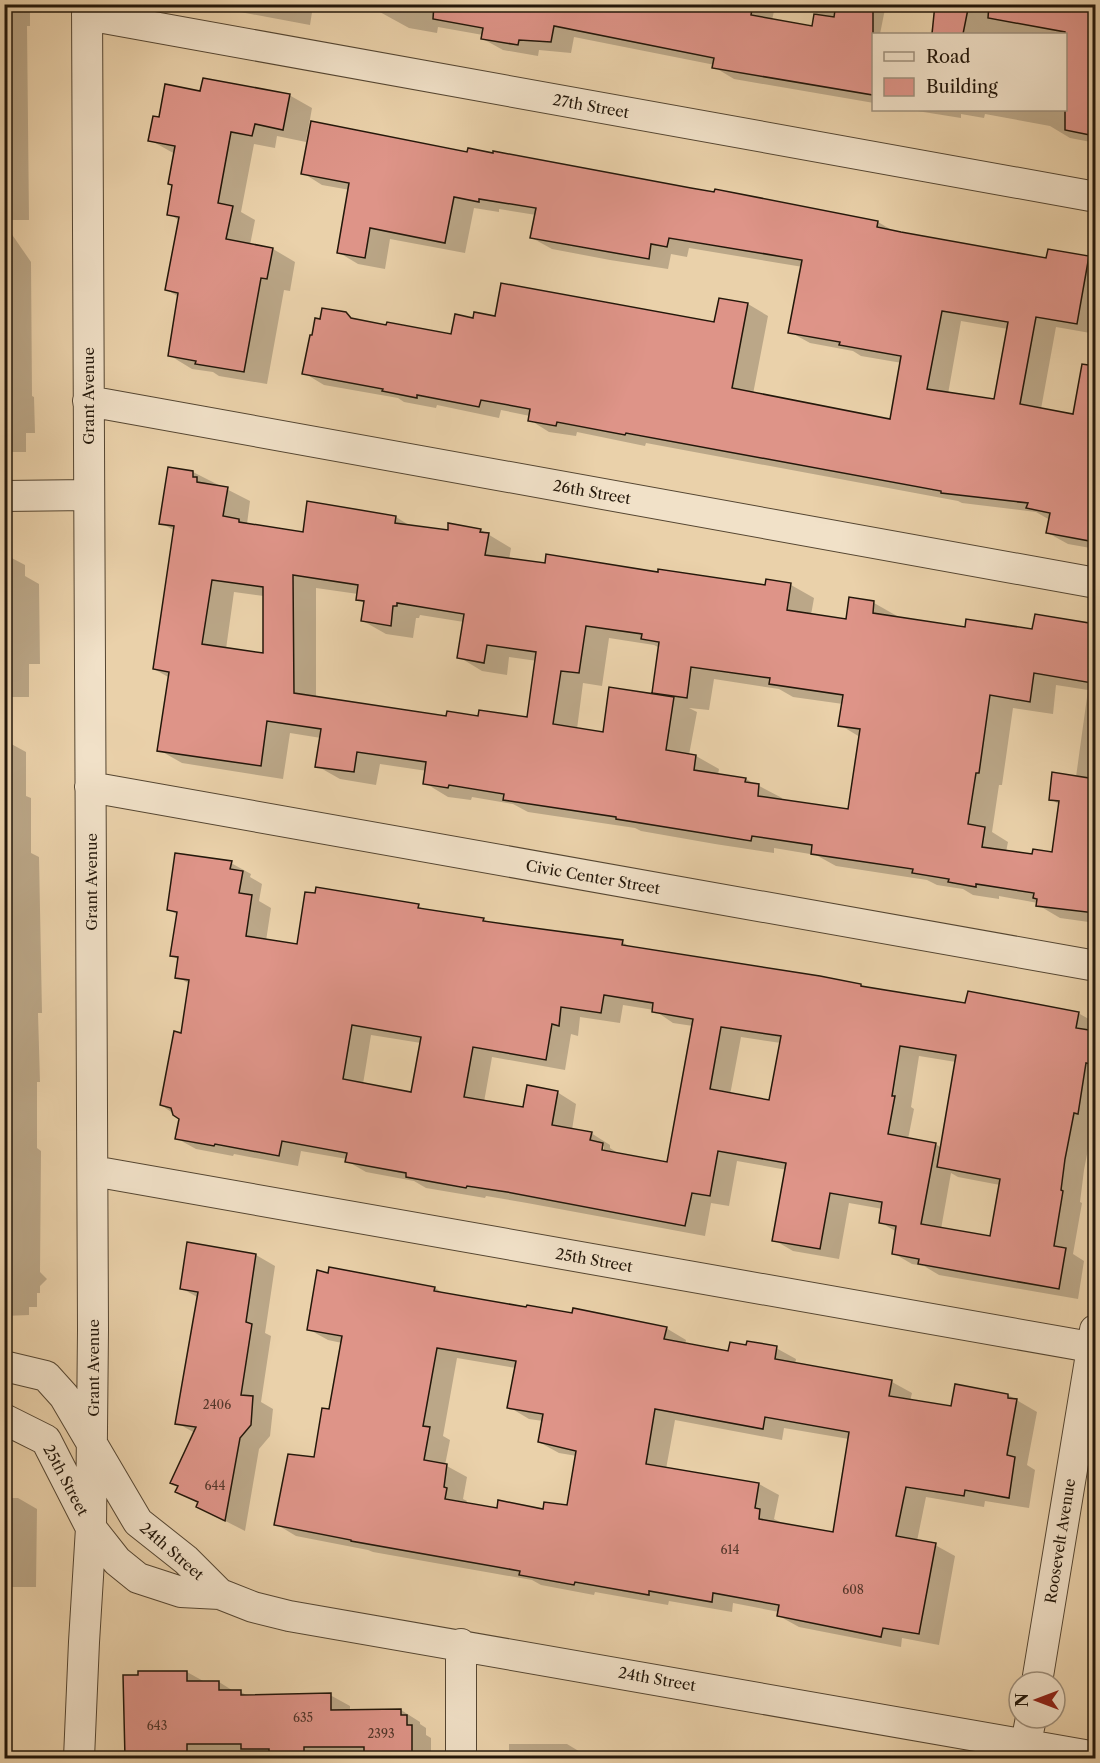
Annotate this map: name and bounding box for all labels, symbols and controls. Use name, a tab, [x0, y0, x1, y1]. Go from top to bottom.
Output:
legend	[872, 33, 1067, 111]
text: Road	[926, 46, 971, 68]
text: Building	[926, 76, 998, 98]
street label: 27th Street	[551, 90, 631, 122]
street label: Grant Avenue	[79, 347, 98, 445]
street label: 26th Street	[552, 476, 633, 508]
street label: Grant Avenue	[82, 833, 101, 931]
street label: Civic Center Street	[524, 856, 662, 898]
street label: 25th Street	[554, 1244, 635, 1276]
street label: Grant Avenue	[84, 1319, 103, 1417]
house number: 2406	[203, 1397, 231, 1412]
street label: 25th Street	[39, 1441, 93, 1519]
street label: Roosevelt Avenue	[1041, 1477, 1079, 1605]
house number: 644	[205, 1478, 226, 1493]
street label: 24th Street	[136, 1518, 208, 1584]
house number: 614	[720, 1542, 740, 1557]
house number: 608	[842, 1582, 864, 1597]
street label: 24th Street	[617, 1663, 698, 1695]
north arrow	[1007, 1670, 1067, 1730]
text: N	[1012, 1693, 1032, 1707]
house number: 635	[293, 1710, 313, 1725]
house number: 643	[147, 1718, 167, 1733]
house number: 2393	[367, 1726, 395, 1741]

